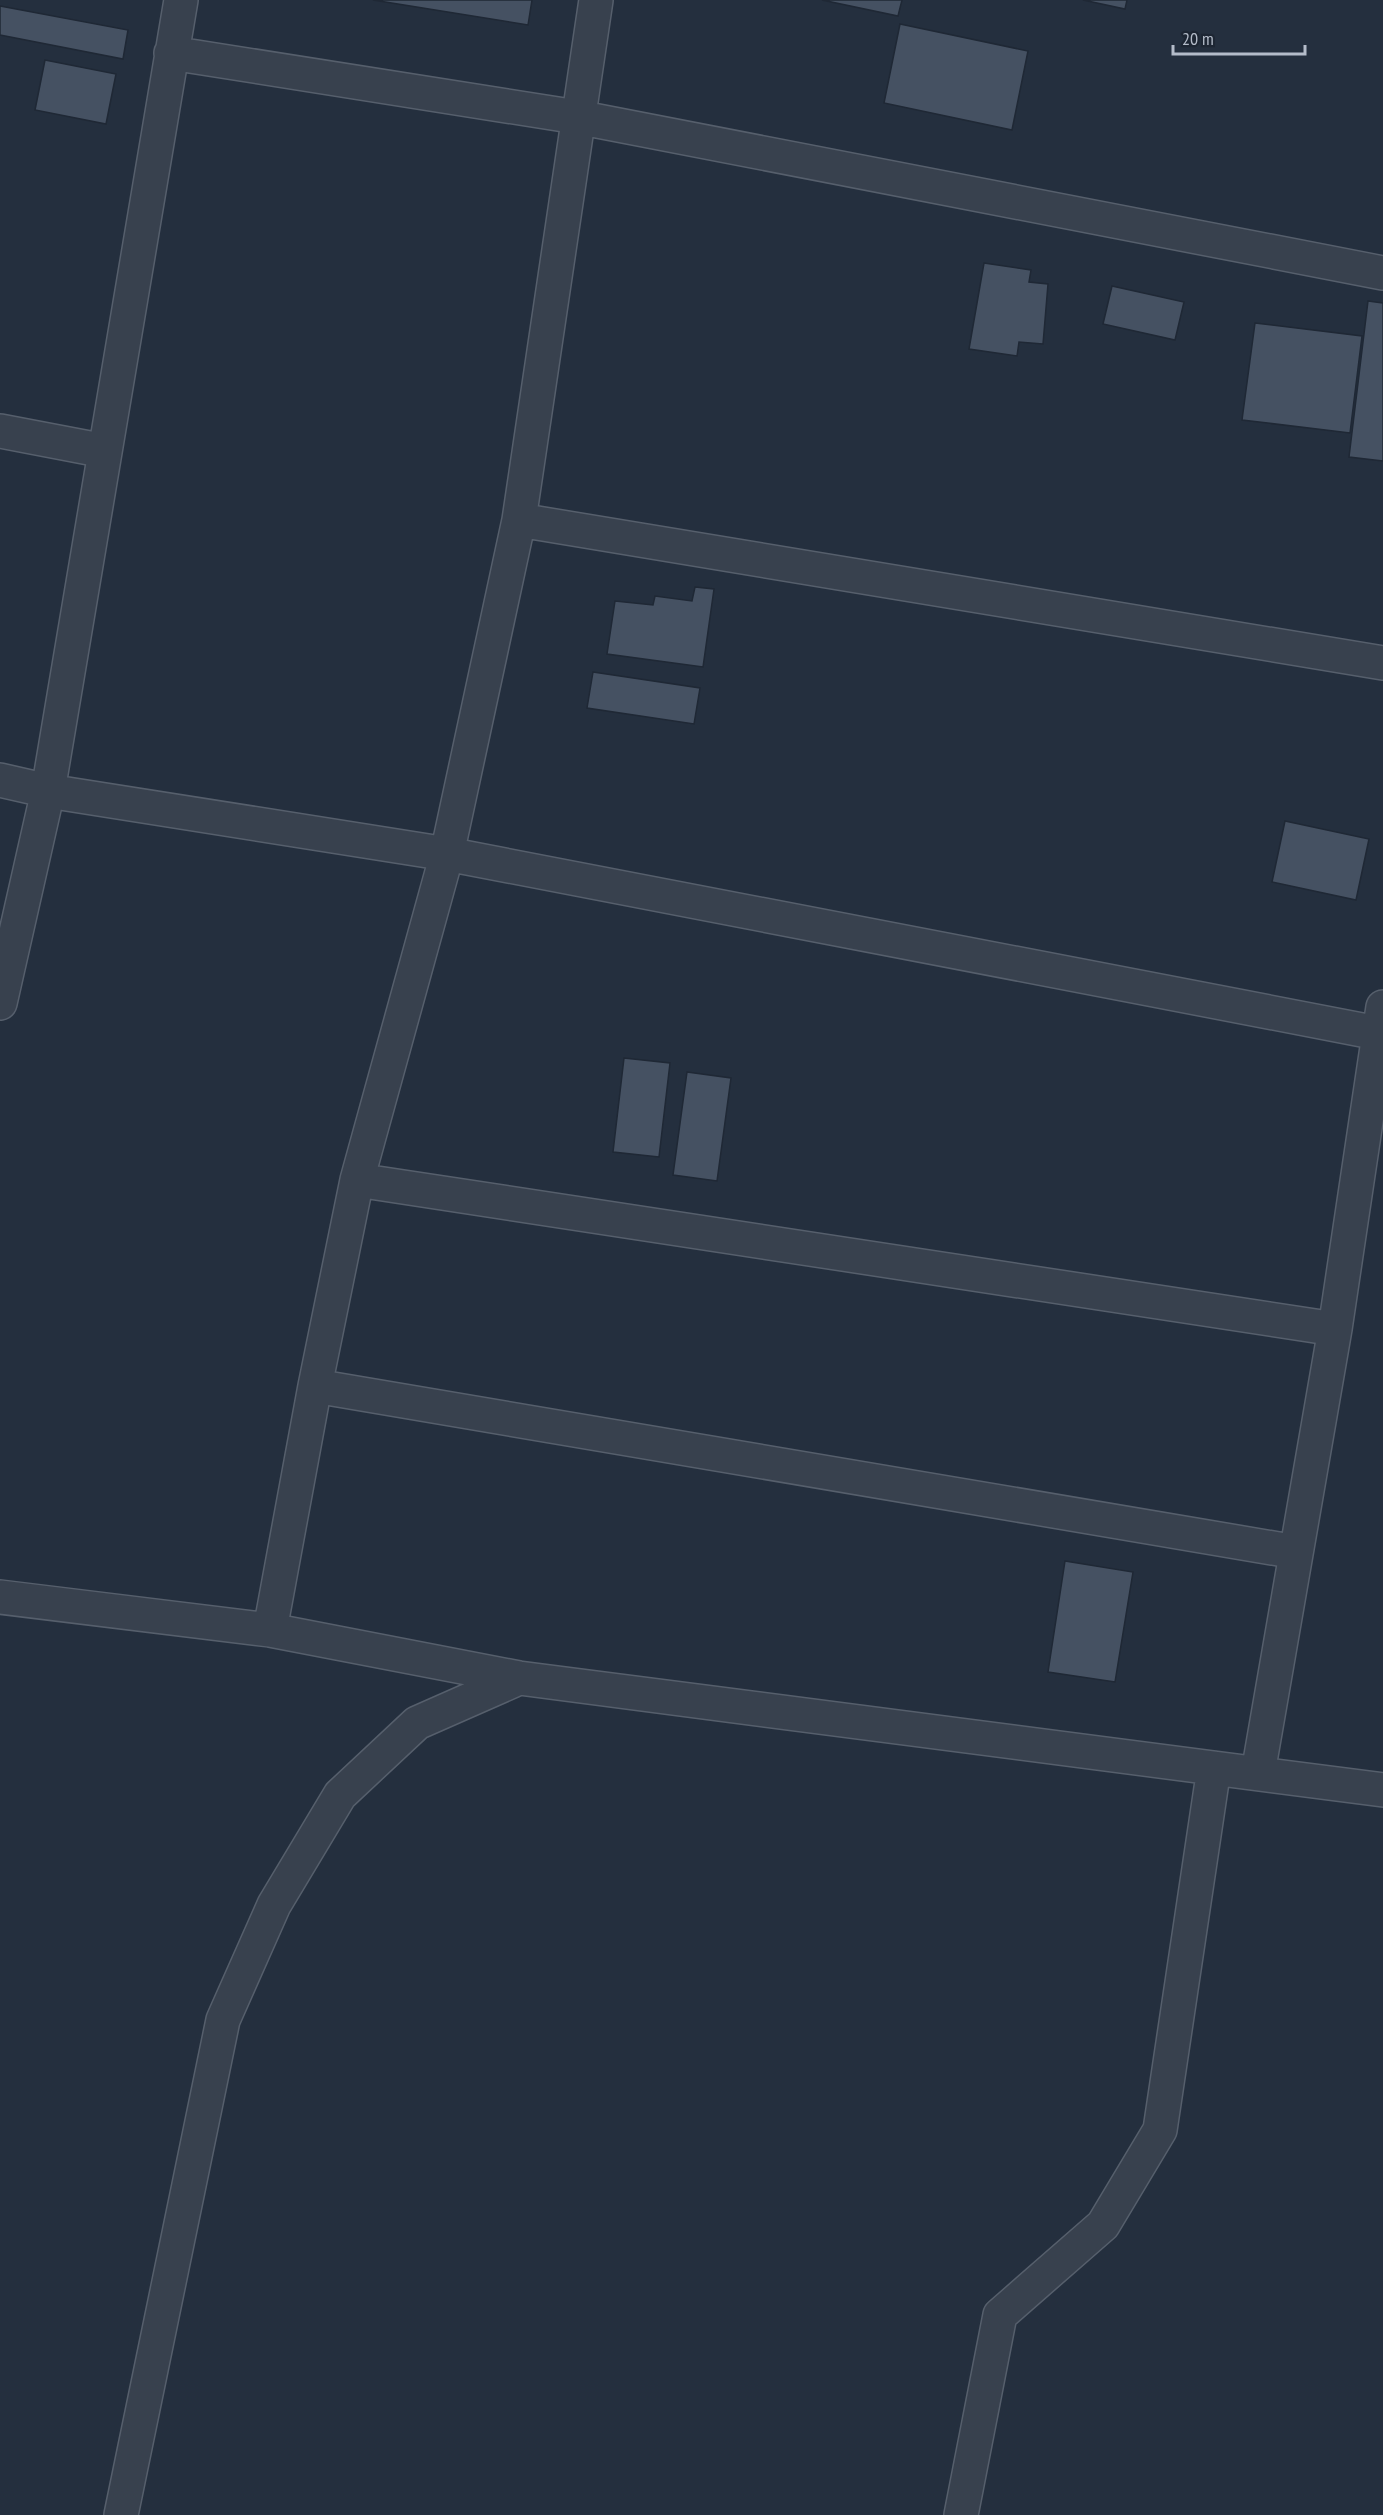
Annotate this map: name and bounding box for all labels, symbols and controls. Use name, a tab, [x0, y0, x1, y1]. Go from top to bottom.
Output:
scale bar	[1173, 18, 1305, 56]
text: 20 m	[1182, 27, 1214, 50]

